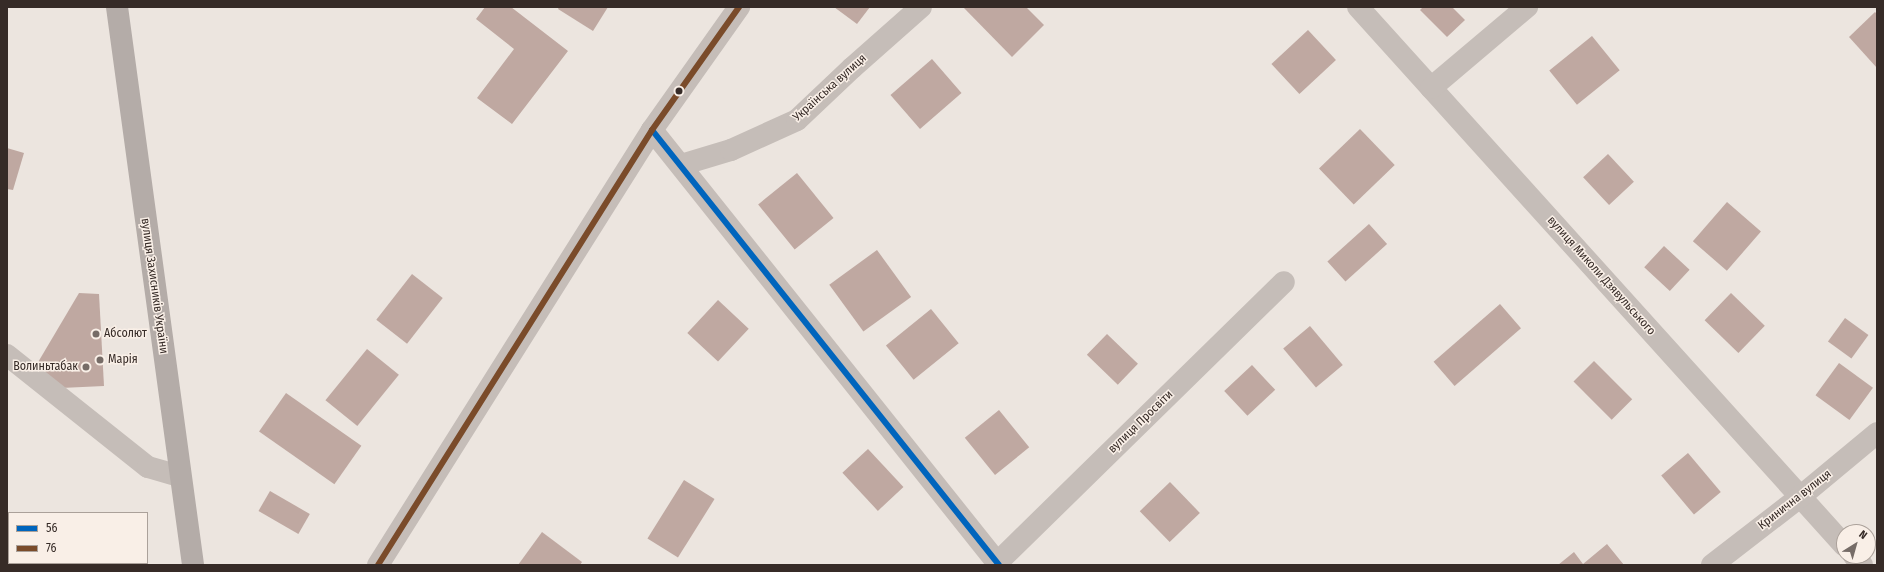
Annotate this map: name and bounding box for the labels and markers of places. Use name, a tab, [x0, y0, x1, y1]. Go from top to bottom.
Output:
unlabelled marker	[674, 86, 684, 96]
place label: Абсолют	[104, 327, 147, 341]
marker: Абсолют	[91, 329, 101, 339]
place label: Марія	[108, 353, 138, 367]
marker: Марія	[95, 355, 105, 365]
place label: Волиньтабак	[13, 360, 78, 374]
marker: Волиньтабак	[81, 362, 91, 372]

